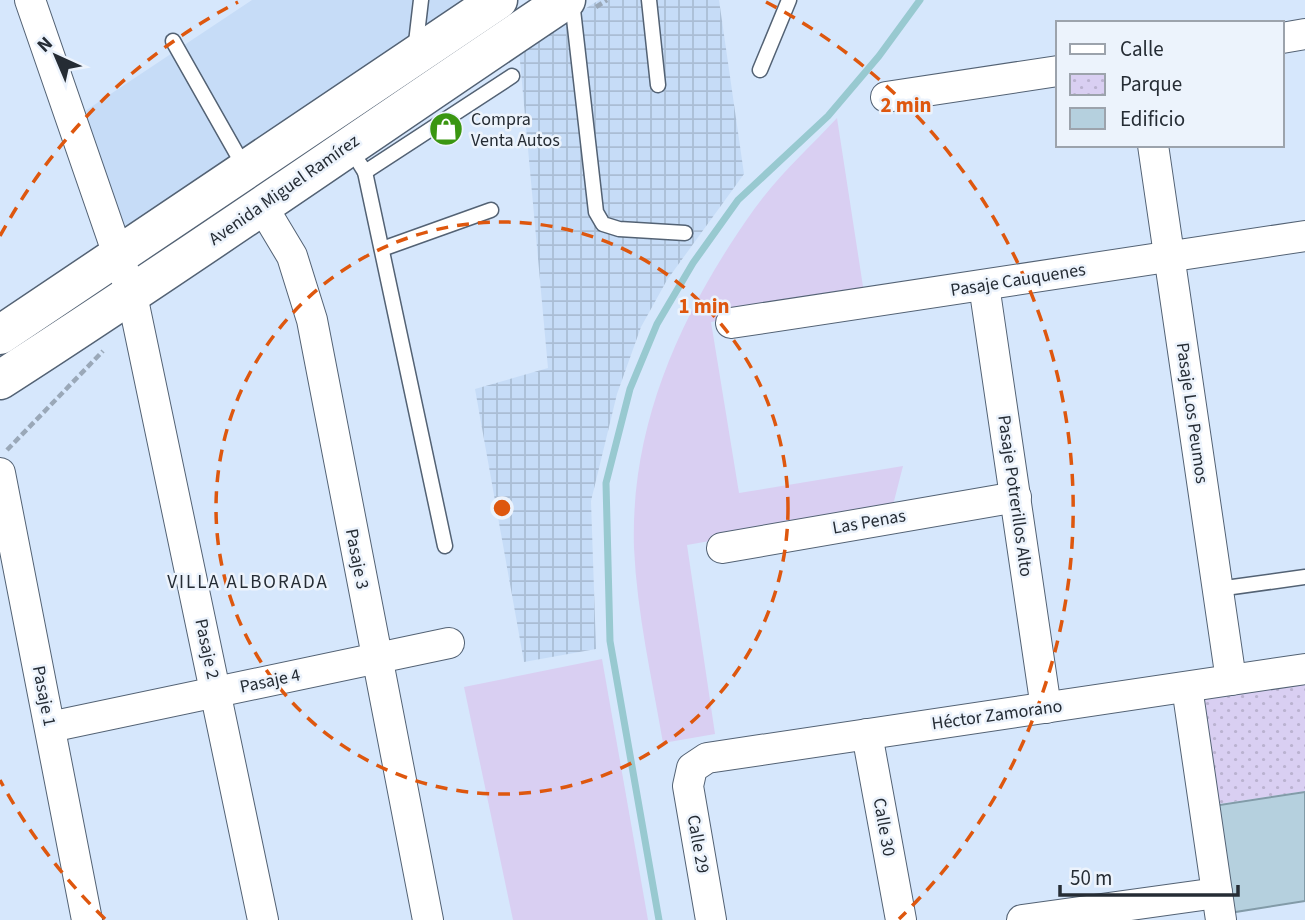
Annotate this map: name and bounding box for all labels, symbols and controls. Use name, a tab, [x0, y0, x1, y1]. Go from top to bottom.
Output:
north arrow	[21, 21, 91, 91]
legend	[1056, 21, 1284, 147]
text: N	[31, 31, 59, 59]
text: Calle	[1120, 34, 1164, 64]
text: Parque	[1120, 69, 1182, 99]
text: 2 min	[880, 90, 932, 120]
text: Edificio	[1120, 104, 1185, 134]
place label: Compra Venta Autos	[471, 107, 560, 153]
shop icon: Compra Venta Autos	[427, 110, 465, 148]
street label: Avenida Miguel Ramírez	[204, 128, 365, 251]
street label: Pasaje Cauquenes	[949, 257, 1087, 303]
text: 1 min	[678, 291, 730, 321]
street label: Pasaje Los Peumos	[1170, 341, 1214, 485]
street label: Pasaje Potrerillos Alto	[991, 414, 1039, 578]
centre of rings	[490, 496, 514, 520]
street label: Las Penas	[830, 503, 908, 541]
street label: Pasaje 3	[339, 527, 375, 591]
district label: VILLA ALBORADA	[167, 569, 329, 596]
street label: Pasaje 2	[188, 617, 226, 681]
street label: Pasaje 4	[238, 662, 302, 700]
street label: Pasaje 1	[26, 664, 62, 728]
street label: Héctor Zamorano	[930, 693, 1064, 737]
street label: Calle 30	[867, 796, 901, 858]
street label: Calle 29	[681, 813, 715, 875]
scale bar	[1060, 853, 1238, 897]
text: 50 m	[1070, 863, 1112, 893]

